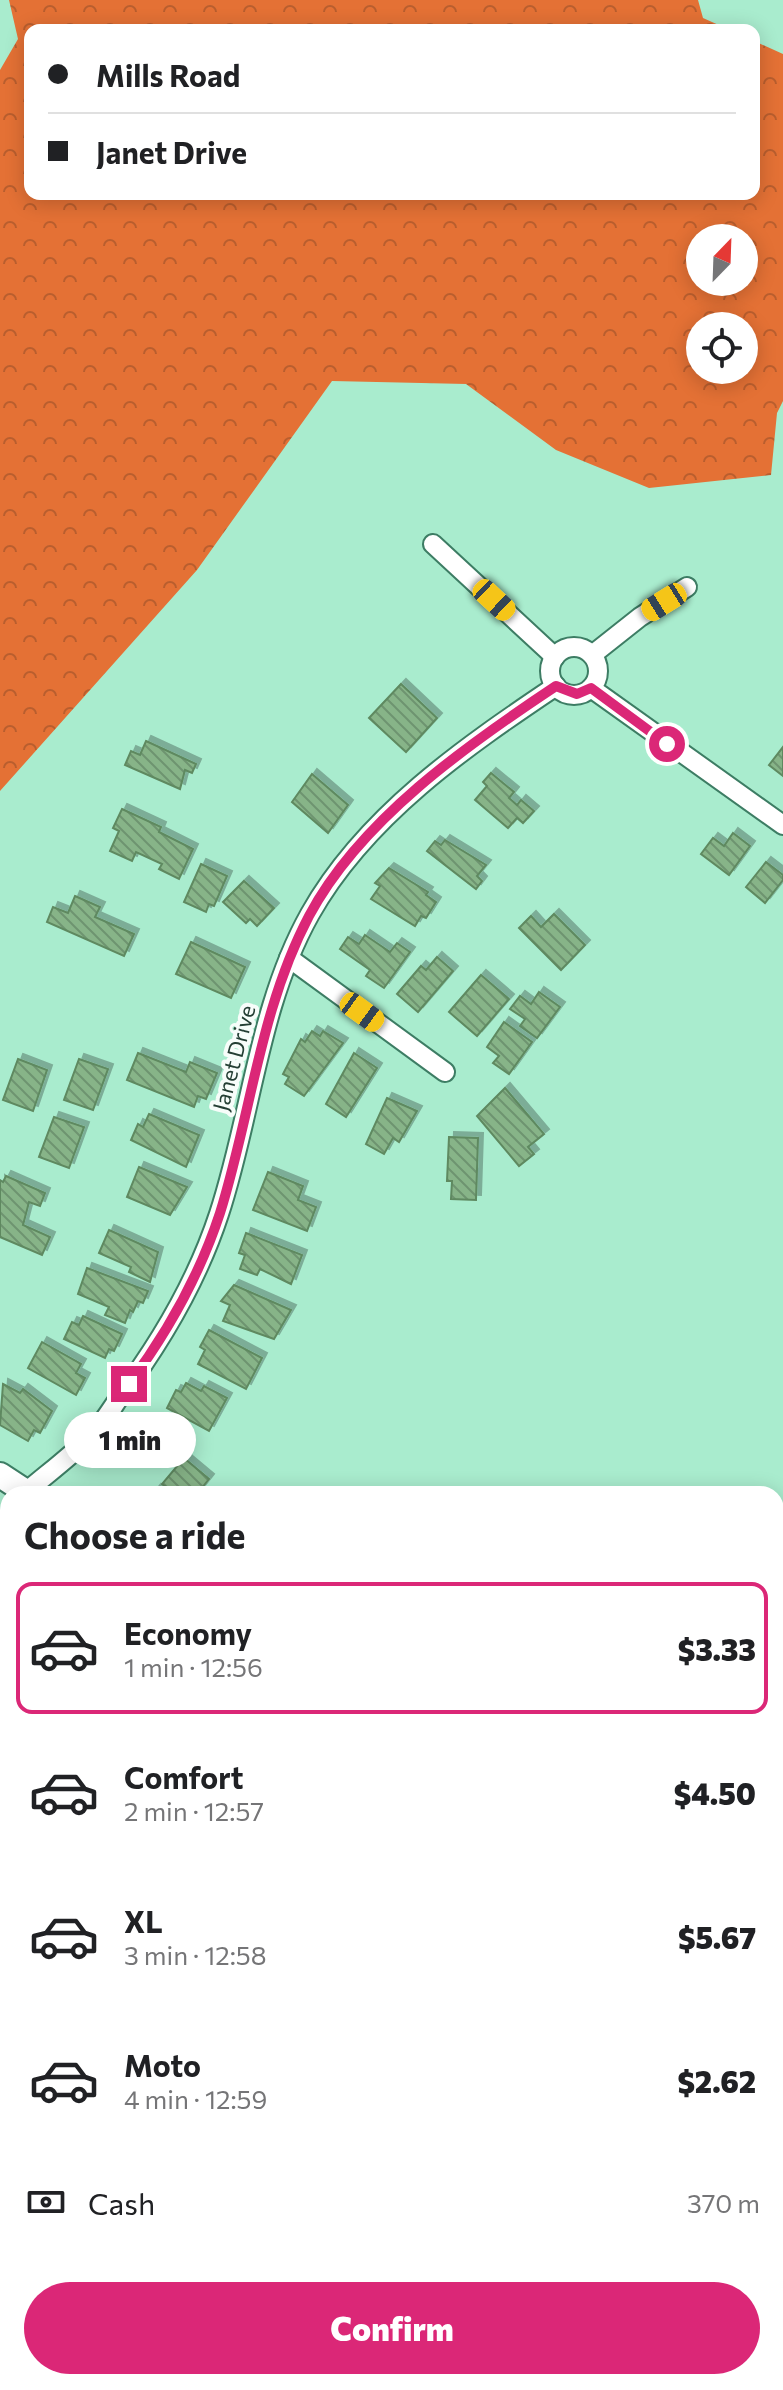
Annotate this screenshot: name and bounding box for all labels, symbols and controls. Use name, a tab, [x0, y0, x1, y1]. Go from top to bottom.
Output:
text: Mills Road	[96, 56, 240, 93]
text: Janet Drive	[96, 133, 247, 170]
north arrow	[686, 224, 758, 296]
map controls	[686, 224, 758, 384]
button: locate	[686, 312, 758, 384]
car	[468, 575, 520, 625]
car	[637, 579, 691, 625]
route start	[649, 726, 685, 762]
car	[336, 988, 388, 1036]
street label: Janet Drive	[206, 1002, 261, 1114]
route end	[111, 1366, 147, 1402]
callout: 1 min	[63, 1412, 195, 1468]
text: 1 min	[99, 1424, 161, 1455]
text: Choose a ride	[24, 1512, 245, 1556]
icon: car	[28, 1612, 100, 1684]
text: Economy	[124, 1614, 252, 1651]
text: $3.33	[678, 1630, 756, 1667]
text: 1 min · 12:56	[124, 1651, 263, 1682]
icon: car	[28, 1756, 100, 1828]
text: Comfort	[124, 1758, 243, 1795]
text: $4.50	[674, 1774, 756, 1811]
text: 2 min · 12:57	[124, 1795, 264, 1826]
icon: car	[28, 1900, 100, 1972]
text: XL	[124, 1902, 163, 1939]
text: $5.67	[678, 1918, 756, 1955]
text: 3 min · 12:58	[124, 1939, 267, 1970]
icon: car	[28, 2044, 100, 2116]
text: Moto	[124, 2046, 201, 2083]
text: $2.62	[677, 2062, 756, 2099]
text: 4 min · 12:59	[124, 2083, 267, 2114]
icon: cash	[24, 2180, 68, 2224]
text: Cash	[88, 2184, 155, 2221]
text: 370 m	[687, 2187, 760, 2218]
button: Confirm	[24, 2282, 760, 2374]

